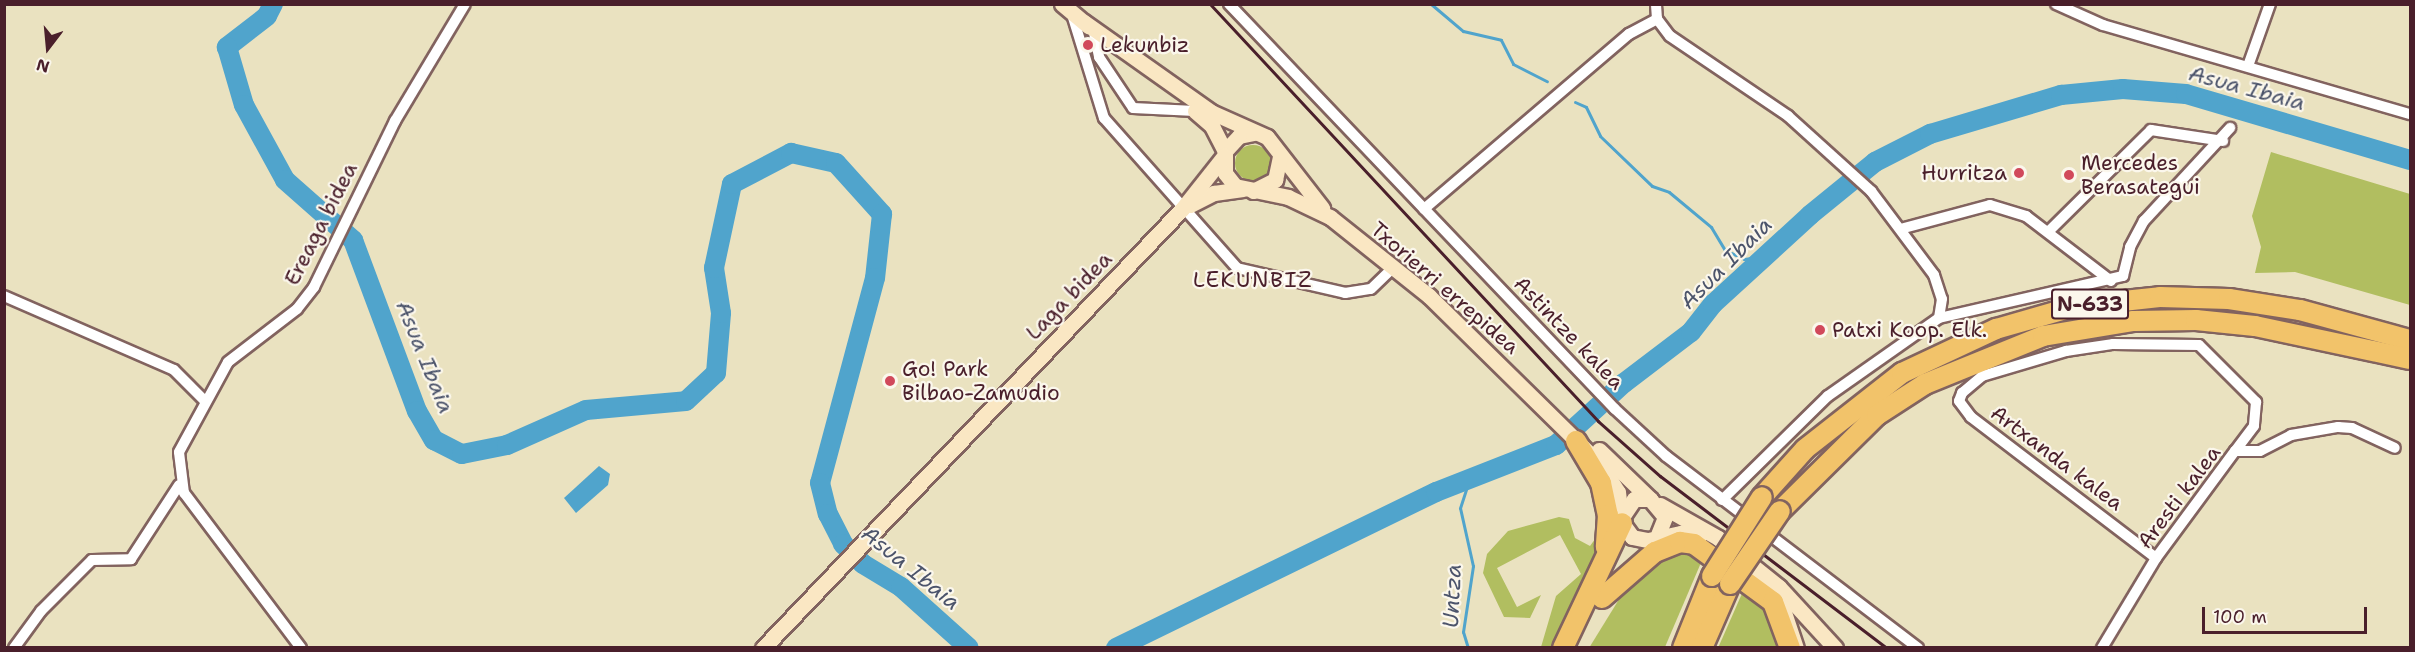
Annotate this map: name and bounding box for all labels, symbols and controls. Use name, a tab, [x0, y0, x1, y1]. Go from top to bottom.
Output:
north arrow	[18, 18, 78, 78]
place label: Lekunbiz	[1100, 32, 1189, 58]
marker: Lekunbiz	[1081, 38, 1095, 52]
text: N	[34, 54, 52, 78]
water label: Asua Ibaia	[2186, 60, 2308, 116]
place label: Mercedes Berasategui	[2081, 150, 2200, 200]
street label: Ereaga bidea	[279, 158, 363, 290]
place label: Hurritza	[1921, 160, 2007, 186]
marker: Hurritza	[2012, 166, 2026, 180]
marker: Mercedes Berasategui	[2062, 168, 2076, 182]
water label: Asua Ibaia	[1675, 212, 1777, 314]
street label: Txorierri errepidea	[1366, 217, 1524, 359]
street label: Laga bidea	[1021, 247, 1117, 345]
district label: LEKUNBIZ	[1193, 267, 1313, 293]
street label: Astintze kalea	[1509, 271, 1629, 395]
road number: N-633	[2051, 287, 2129, 321]
water label: Asua Ibaia	[390, 297, 460, 417]
place label: Patxi Koop. Elk.	[1832, 317, 1987, 343]
marker: Patxi Koop. Elk.	[1813, 323, 1827, 337]
place label: Go! Park Bilbao-Zamudio	[902, 356, 1060, 406]
marker: Go! Park Bilbao-Zamudio	[883, 374, 897, 388]
street label: Artxanda kalea	[1986, 400, 2128, 516]
street label: Aresti kalea	[2132, 441, 2226, 553]
water label: Asua Ibaia	[856, 520, 966, 616]
water label: Untza	[1437, 563, 1467, 629]
scale bar	[2205, 595, 2370, 633]
text: 100 m	[2213, 605, 2267, 629]

